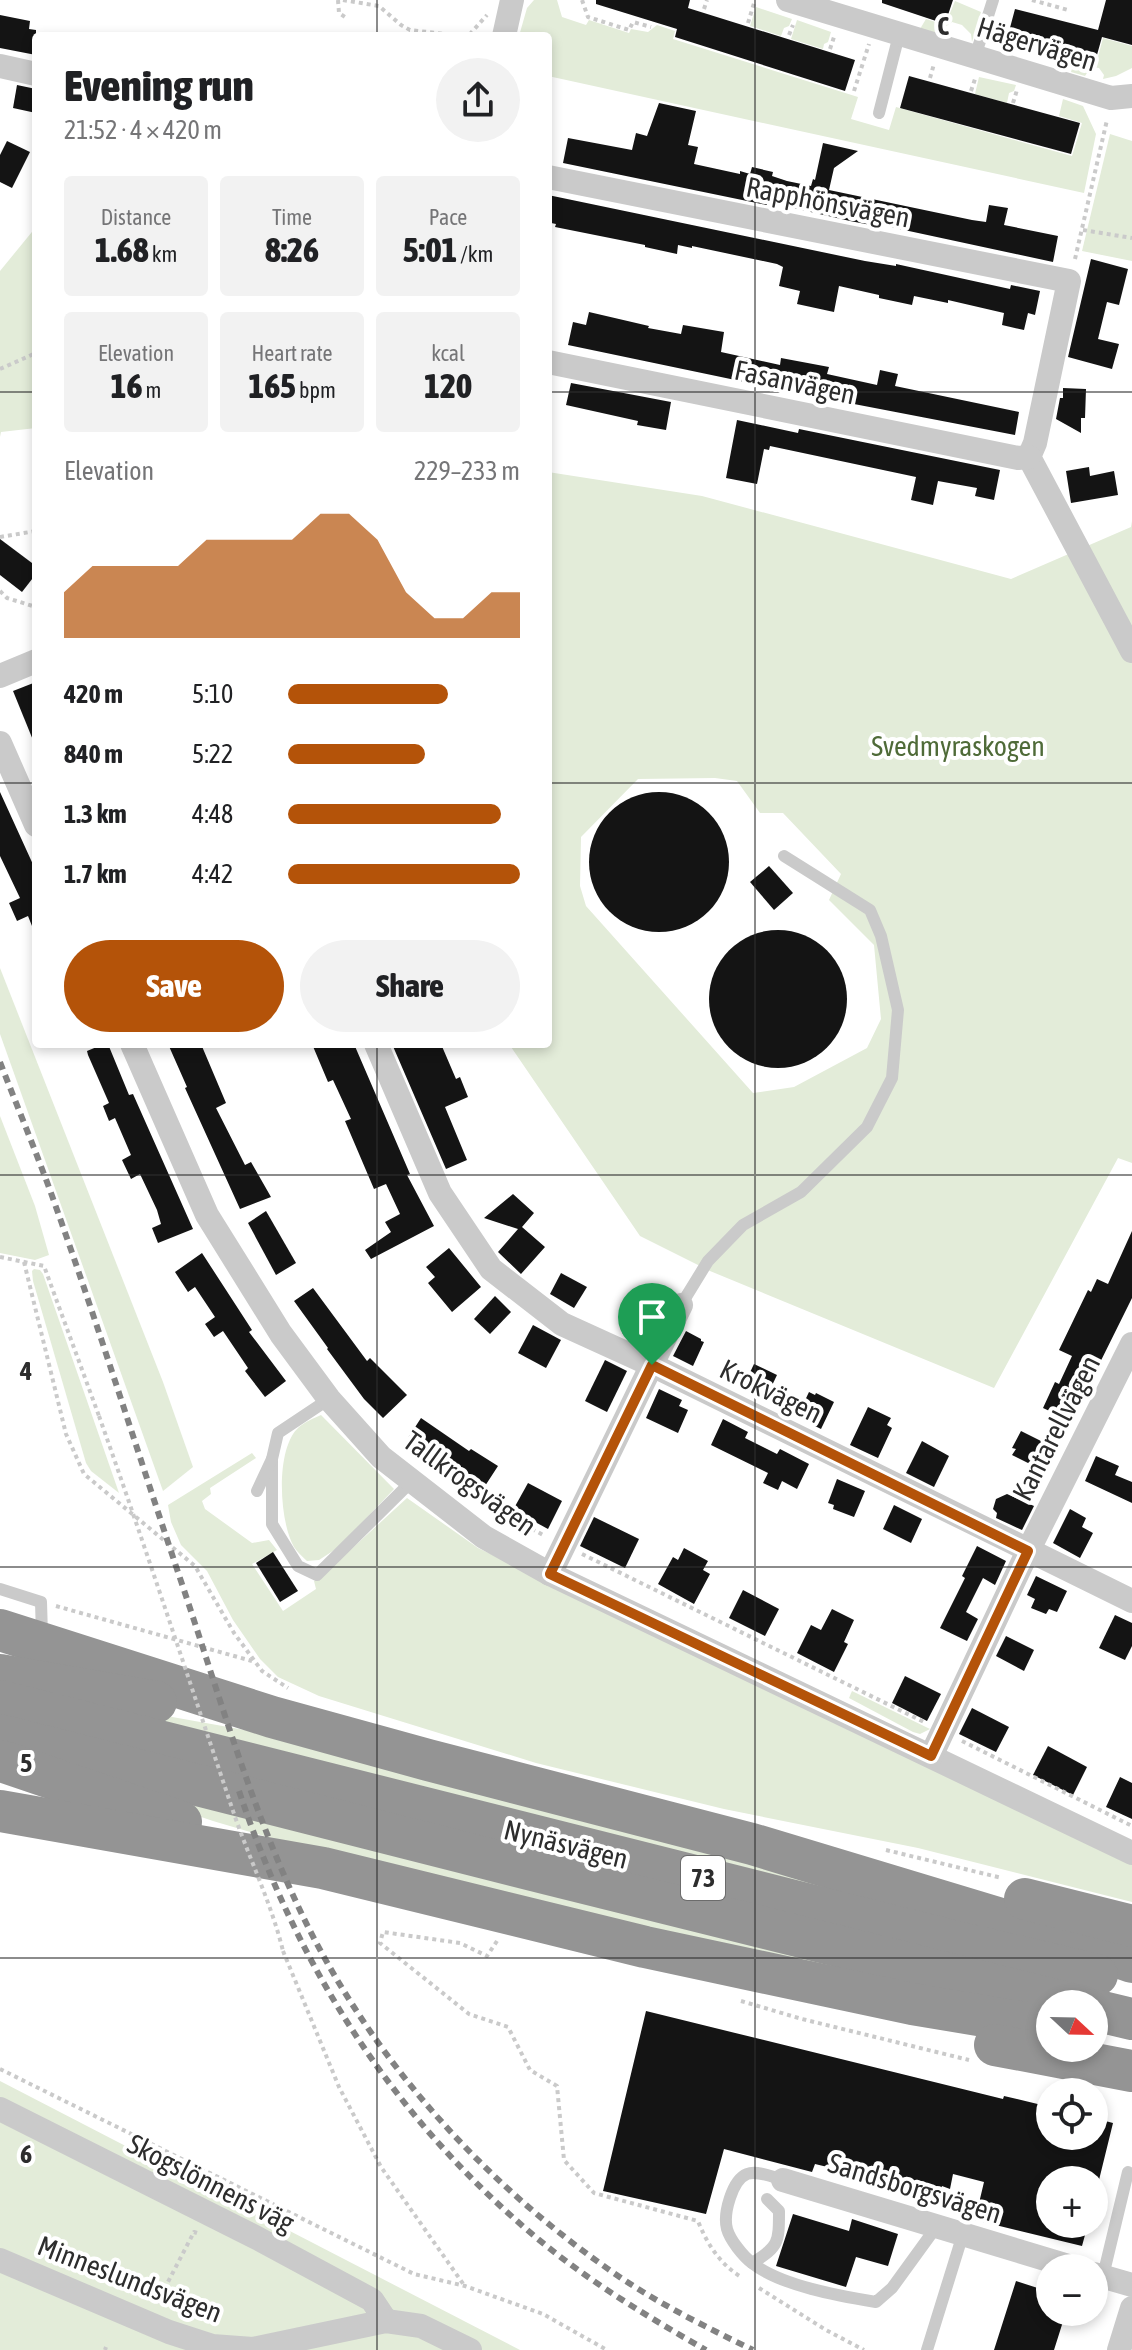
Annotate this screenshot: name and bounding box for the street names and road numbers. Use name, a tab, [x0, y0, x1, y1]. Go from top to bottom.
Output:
street label: Hägervägen	[973, 11, 1101, 77]
street label: Rapphönsvägen	[744, 170, 912, 234]
street label: Fasanvägen	[732, 354, 858, 410]
street label: Kantarellvägen	[1006, 1350, 1106, 1506]
street label: Krokvägen	[715, 1353, 827, 1429]
street label: Tallkrogsvägen	[398, 1424, 542, 1542]
street label: Nynäsvägen	[501, 1813, 631, 1875]
road number: 73	[681, 1856, 725, 1900]
street label: Skogslönnens väg	[122, 2127, 300, 2239]
street label: Sandsborgsvägen	[825, 2146, 1005, 2230]
street label: Minneslundsvägen	[33, 2229, 227, 2329]

